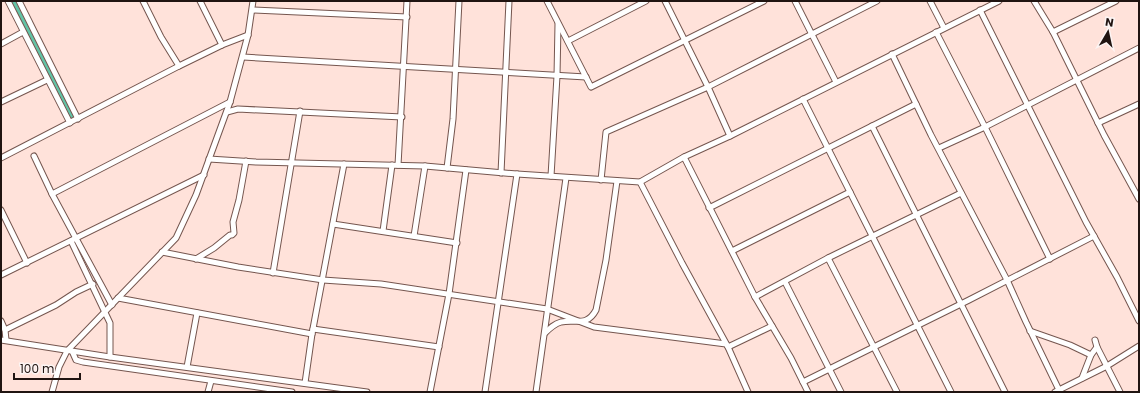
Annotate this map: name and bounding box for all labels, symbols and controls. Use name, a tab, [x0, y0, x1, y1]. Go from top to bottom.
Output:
north arrow	[1088, 12, 1128, 52]
text: N	[1104, 14, 1115, 31]
scale bar	[14, 355, 80, 381]
text: 100 m	[20, 360, 54, 377]

